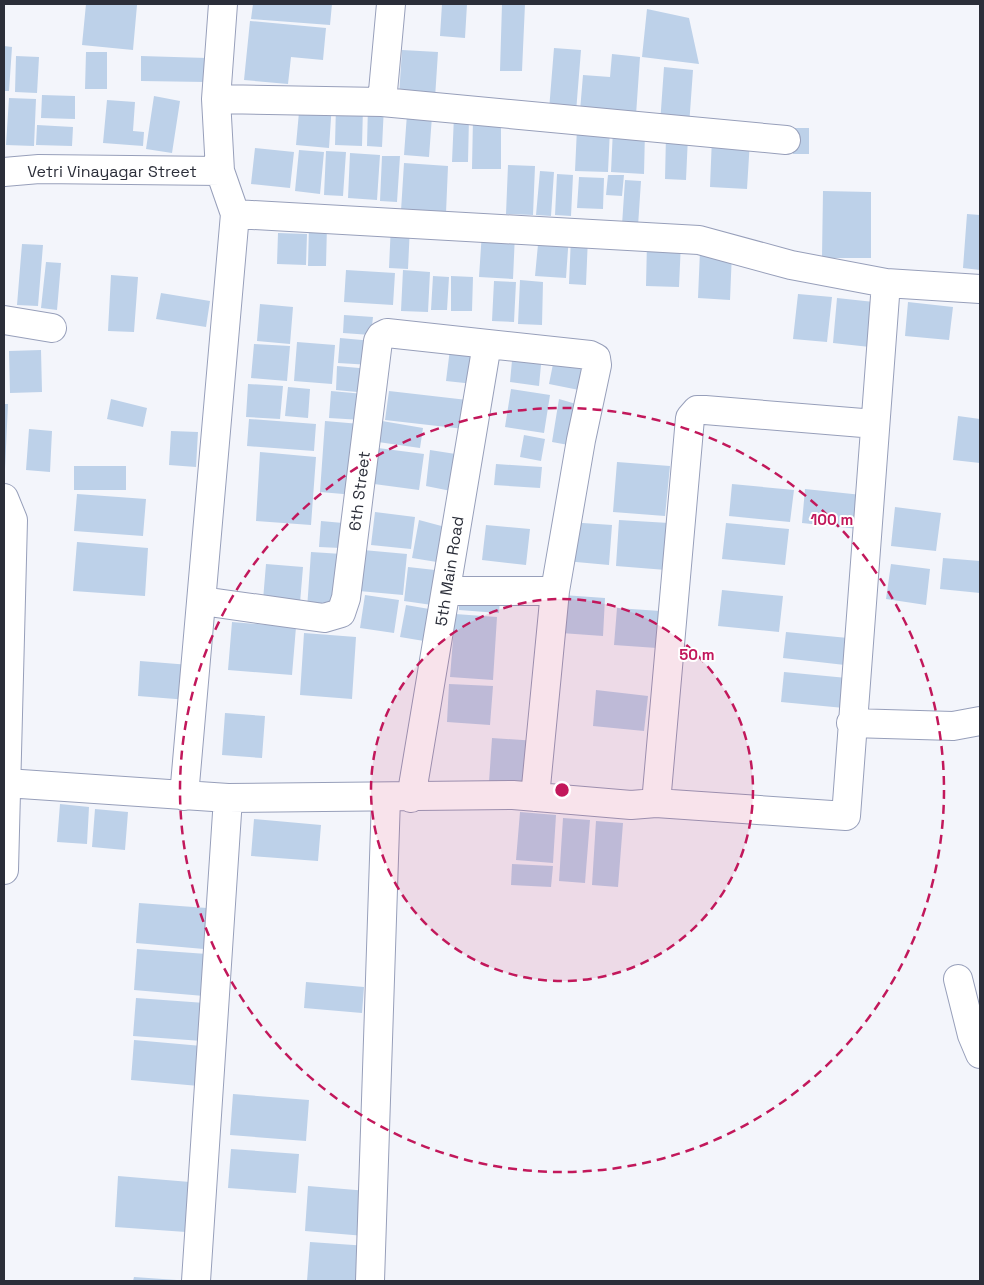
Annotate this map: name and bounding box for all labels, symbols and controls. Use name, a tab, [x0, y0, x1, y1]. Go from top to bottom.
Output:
street label: Vetri Vinayagar Street	[27, 161, 197, 182]
street label: 6th Street	[344, 450, 375, 532]
text: 100 m	[811, 510, 853, 529]
street label: 5th Main Road	[430, 515, 469, 628]
text: 50 m	[679, 645, 715, 664]
centre of rings	[553, 781, 571, 799]

